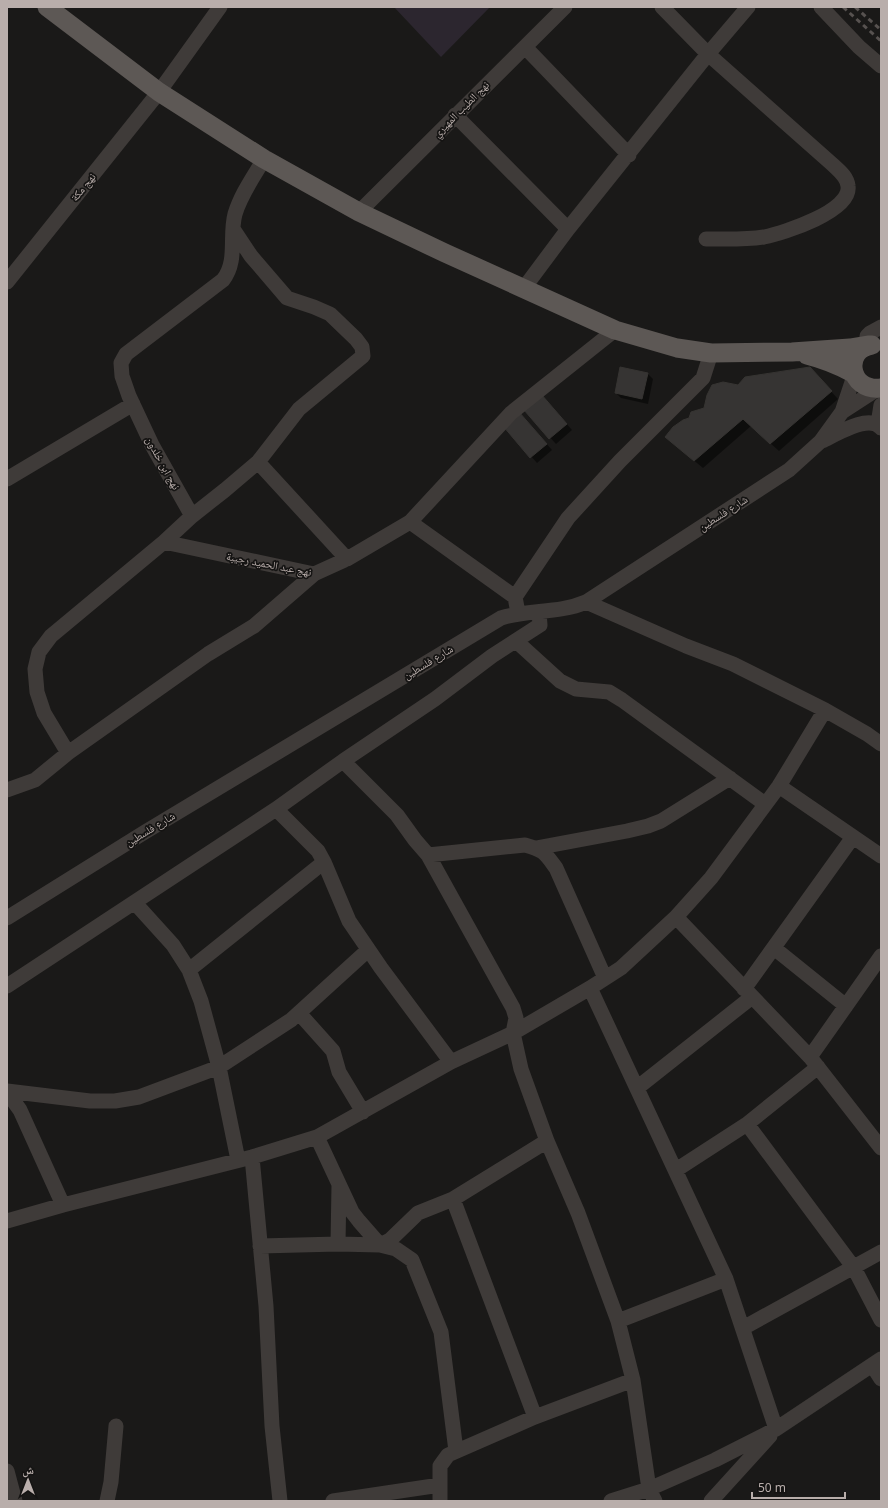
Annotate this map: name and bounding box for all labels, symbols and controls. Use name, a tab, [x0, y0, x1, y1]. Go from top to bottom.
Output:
street label: نهج الطيب المهيري	[429, 77, 493, 141]
street label: نهج مكة	[67, 169, 99, 204]
street label: نهج ابن خلدون	[143, 433, 184, 492]
street label: شارع فلسطين	[695, 491, 750, 534]
street label: نهج عبد الحميد رجيبة	[225, 548, 313, 579]
street label: شارع فلسطين	[400, 641, 455, 682]
street label: شارع فلسطين	[122, 808, 177, 849]
north arrow	[8, 1460, 48, 1500]
text: ش	[22, 1462, 34, 1478]
scale bar	[752, 1474, 845, 1500]
text: 50 m	[758, 1479, 786, 1496]

